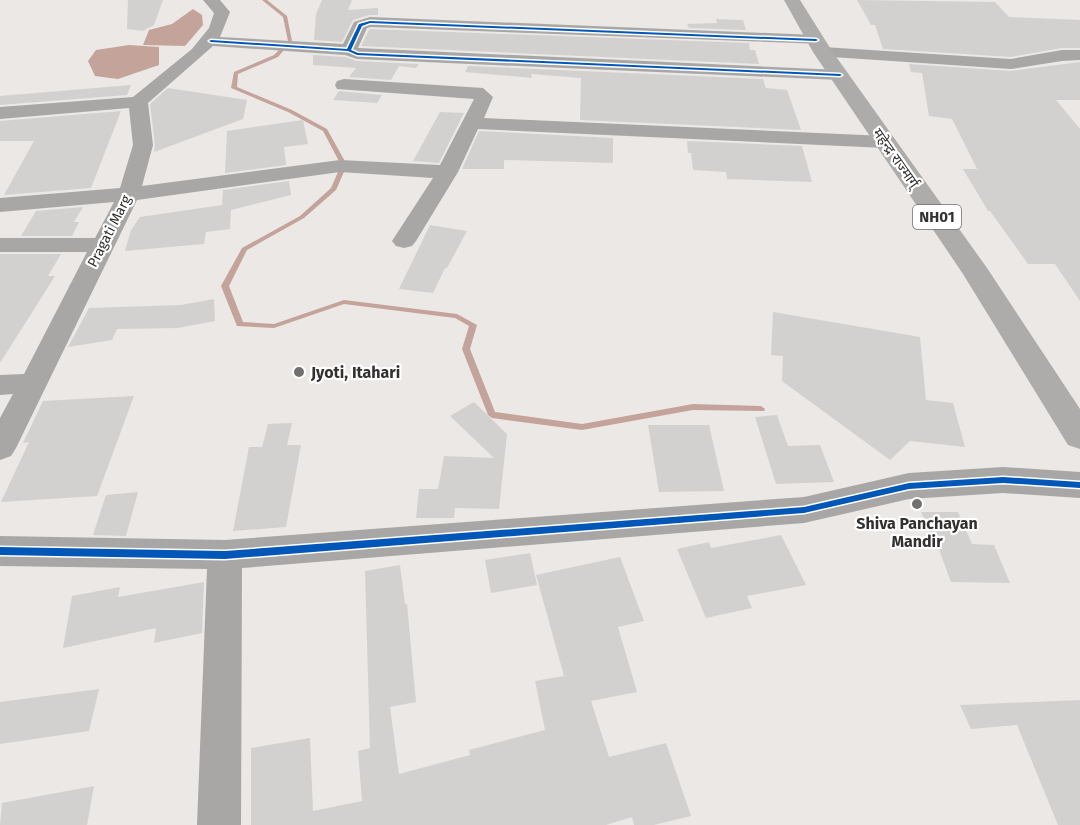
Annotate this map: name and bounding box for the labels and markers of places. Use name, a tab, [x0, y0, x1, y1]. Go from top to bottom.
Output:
place label: Jyoti, Itahari	[310, 363, 400, 382]
marker: Jyoti, Itahari	[292, 365, 306, 379]
marker: Shiva Panchayan Mandir	[910, 497, 924, 511]
place label: Shiva Panchayan Mandir	[856, 514, 978, 551]

